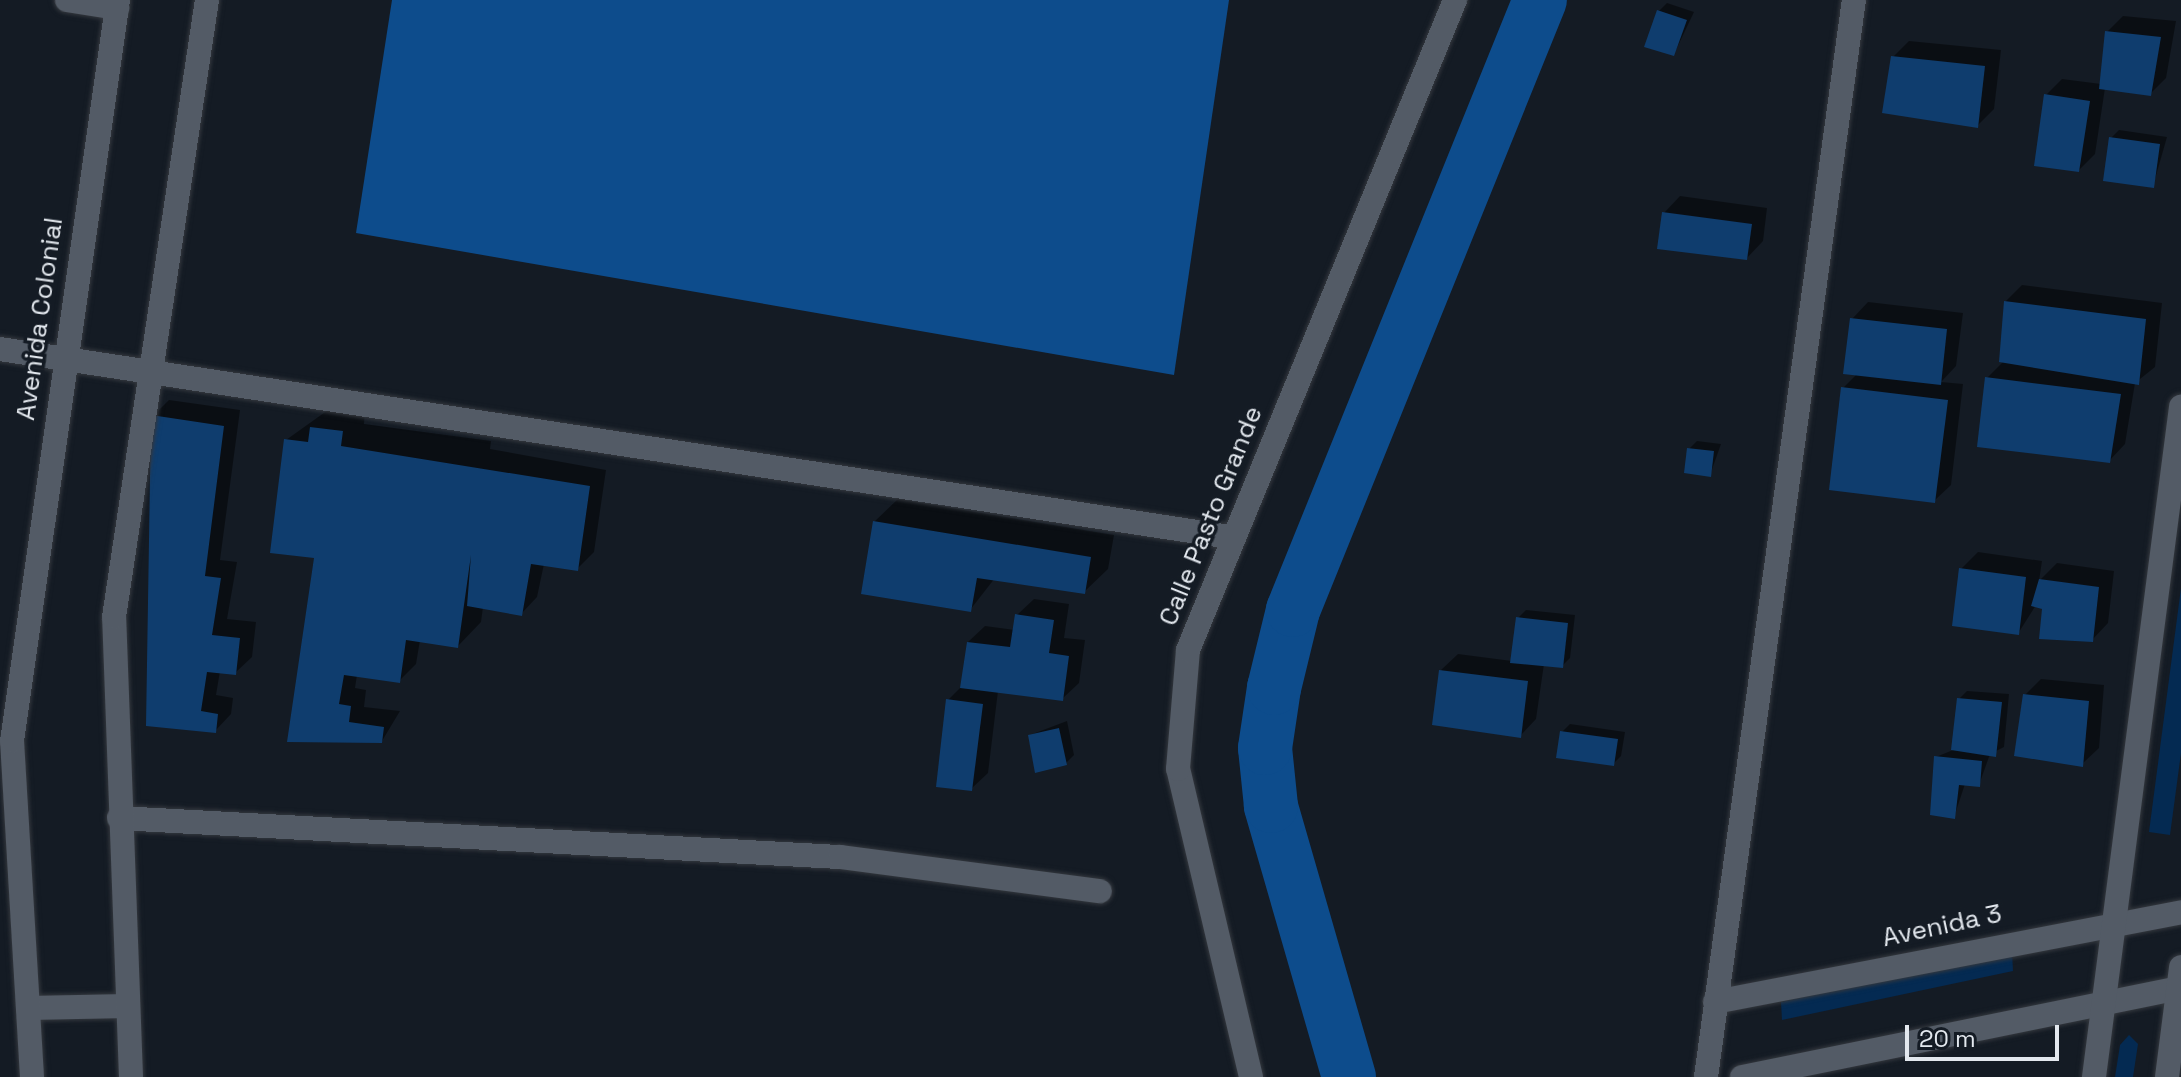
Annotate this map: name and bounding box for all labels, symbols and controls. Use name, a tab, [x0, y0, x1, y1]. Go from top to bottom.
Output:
street label: Avenida Colonial	[10, 216, 70, 422]
street label: Calle Pasto Grande	[1153, 402, 1269, 630]
street label: Avenida 3	[1879, 898, 2005, 954]
scale bar	[1909, 1009, 2063, 1059]
text: 20 m	[1919, 1023, 1976, 1054]

